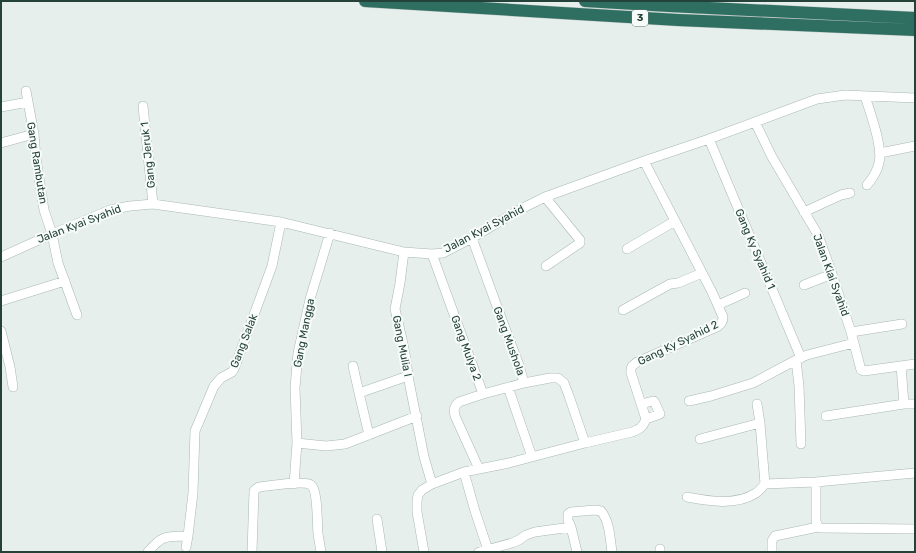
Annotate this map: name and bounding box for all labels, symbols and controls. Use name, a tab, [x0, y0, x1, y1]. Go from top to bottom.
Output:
road number: 3	[632, 10, 648, 26]
street label: Gang Rambutan	[24, 121, 50, 205]
street label: Gang Jeruk 1	[138, 121, 158, 189]
street label: Jalan Kyai Syahid	[35, 202, 123, 246]
street label: Jalan Kyai Syahid	[442, 202, 526, 256]
street label: Gang Ky Syahid 1	[732, 207, 778, 291]
street label: Jalan Kiai Syahid	[810, 232, 852, 318]
street label: Gang Mangga	[291, 297, 317, 369]
street label: Gang Mushola	[491, 305, 527, 377]
street label: Gang Salak	[228, 312, 260, 370]
street label: Gang Mulia I	[390, 314, 414, 378]
street label: Gang Mulya 2	[448, 314, 484, 382]
street label: Gang Ky Syahid 2	[636, 318, 720, 368]

